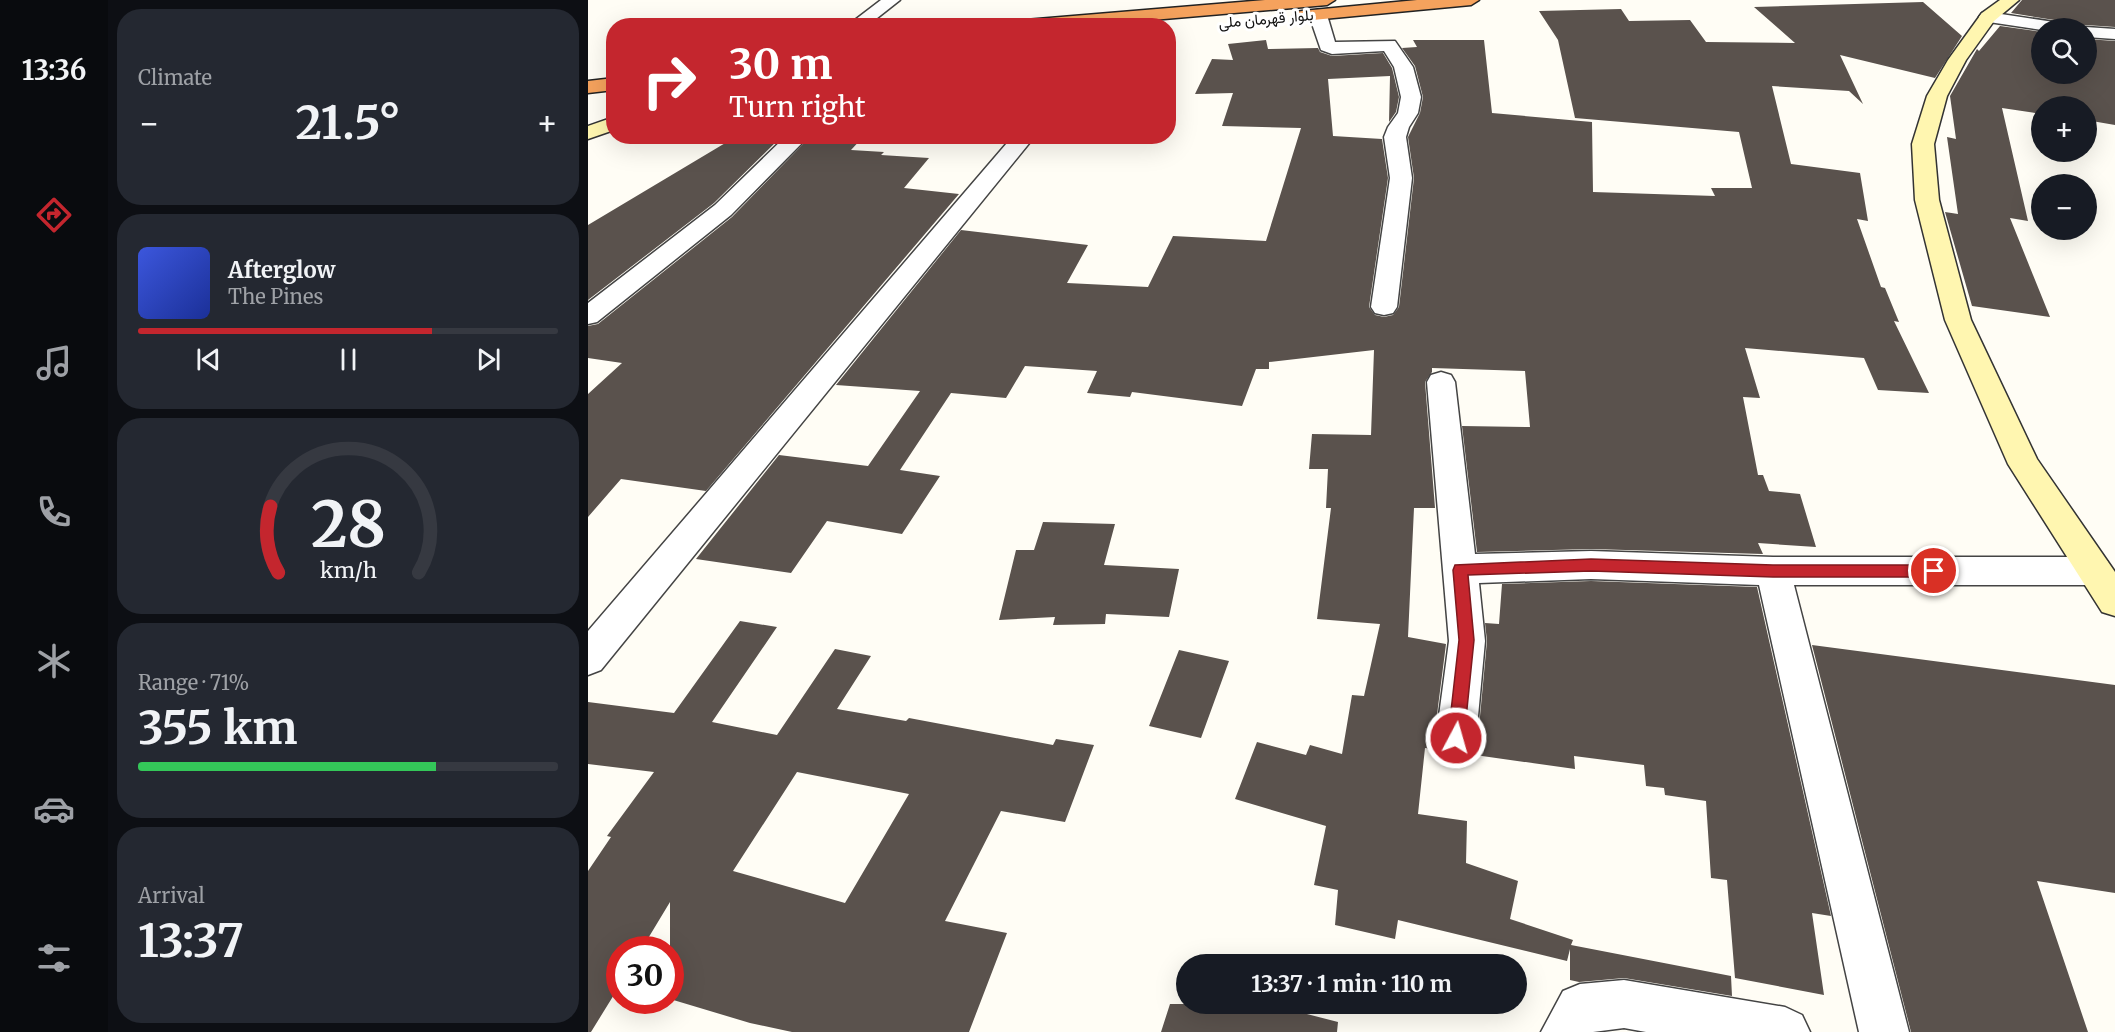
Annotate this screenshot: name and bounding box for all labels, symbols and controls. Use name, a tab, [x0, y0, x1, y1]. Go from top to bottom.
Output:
street label: بلوار قهرمان ملی	[1218, 5, 1314, 33]
map controls	[2031, 18, 2097, 240]
button: search	[2031, 18, 2097, 84]
text: 30 m	[729, 38, 833, 90]
icon: right	[630, 42, 708, 120]
text: 13:36	[22, 53, 86, 87]
text: Climate	[138, 65, 212, 90]
text: Turn right	[729, 90, 866, 124]
text: 21.5°	[296, 95, 400, 151]
button: +	[2031, 96, 2097, 162]
text: −	[138, 103, 160, 144]
text: +	[536, 103, 558, 144]
button: −	[2031, 174, 2097, 240]
icon: directions	[33, 194, 75, 236]
text: Afterglow	[228, 256, 335, 284]
text: The Pines	[228, 284, 323, 309]
icon: music	[33, 342, 75, 384]
icon: previous	[192, 343, 225, 376]
icon: pause	[332, 343, 365, 376]
icon: next	[472, 343, 505, 376]
text: 28	[311, 486, 385, 564]
icon: phone	[33, 491, 75, 533]
pin	[1908, 545, 1959, 596]
icon: arrive	[1917, 554, 1950, 587]
text: km/h	[320, 557, 376, 584]
icon: climate	[33, 640, 75, 682]
text: Range · 71%	[138, 670, 249, 695]
text: 355 km	[138, 700, 298, 756]
position arrow	[1424, 706, 1488, 770]
icon: car	[33, 788, 75, 830]
text: Arrival	[138, 883, 205, 908]
text: 13:37	[138, 913, 244, 969]
speed limit sign: 30	[606, 936, 684, 1014]
icon: filters	[33, 937, 75, 979]
text: 13:37 · 1 min · 110 m	[1251, 970, 1452, 998]

